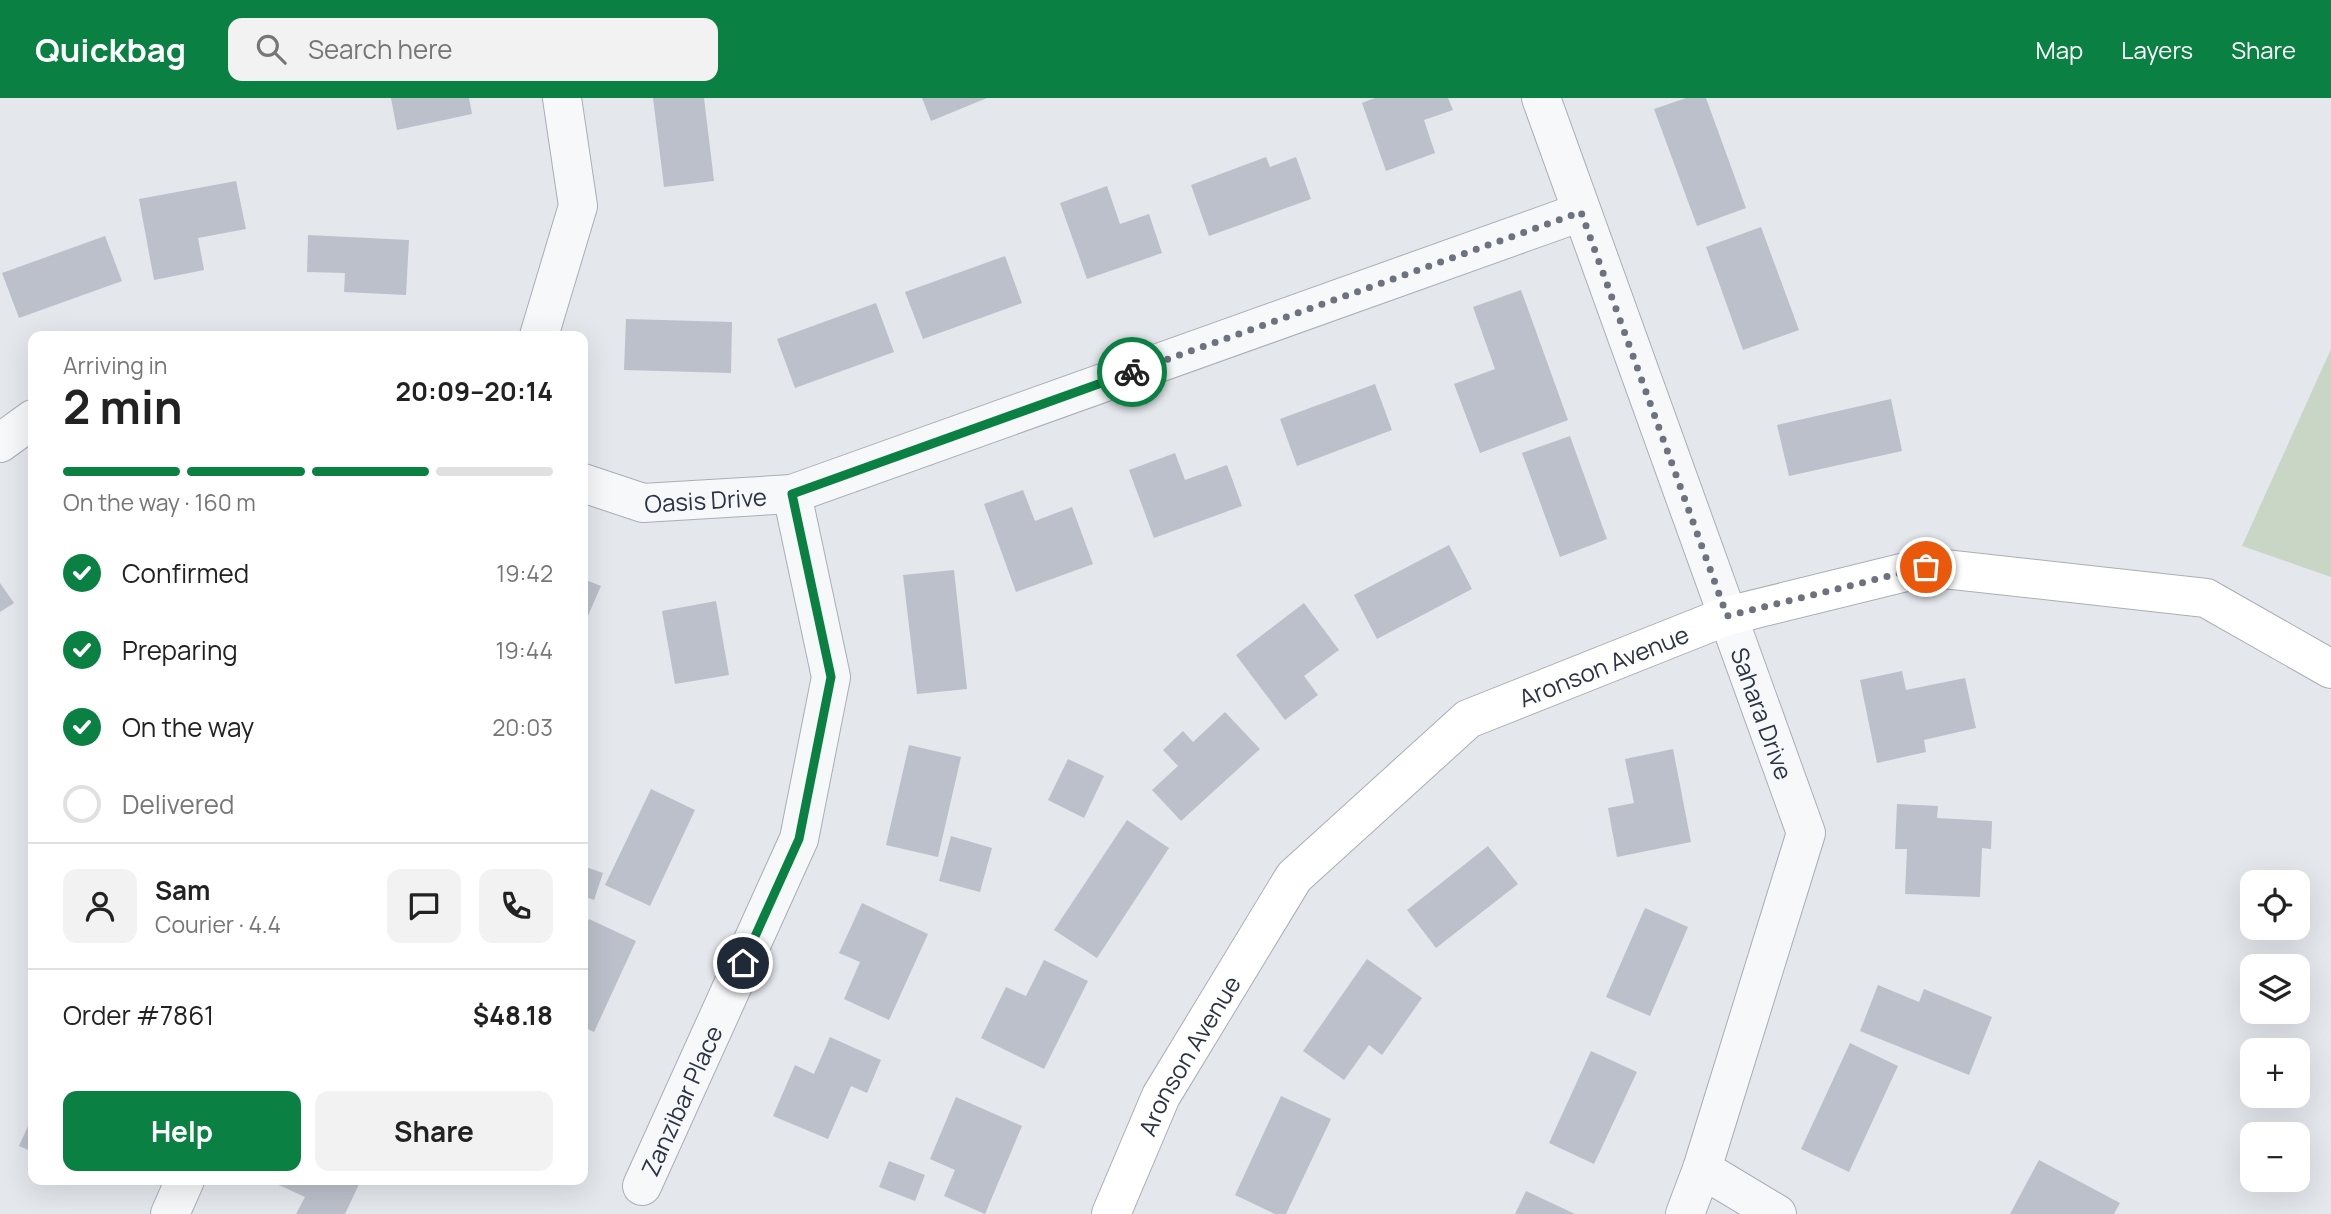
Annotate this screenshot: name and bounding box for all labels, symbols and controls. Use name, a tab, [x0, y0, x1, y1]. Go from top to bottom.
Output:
search box	[228, 18, 718, 81]
text: Quickbag	[35, 27, 186, 72]
icon: search	[252, 30, 290, 68]
text: Search here	[308, 31, 453, 67]
text: Map	[2036, 33, 2083, 66]
text: Layers	[2121, 33, 2193, 66]
text: Share	[2231, 33, 2296, 66]
courier	[1097, 337, 1167, 407]
text: Arriving in	[63, 349, 168, 381]
icon: bike	[1113, 353, 1151, 391]
text: 20:09–20:14	[395, 373, 553, 409]
text: 2 min	[63, 375, 183, 438]
street label: Oasis Drive	[644, 479, 768, 519]
text: On the way · 160 m	[63, 486, 256, 518]
pin	[1896, 537, 1956, 597]
icon: bag	[1907, 548, 1945, 586]
icon: check	[63, 554, 101, 592]
text: Confirmed	[122, 555, 249, 591]
text: 19:42	[496, 557, 553, 589]
street label: Aronson Avenue	[1513, 617, 1693, 714]
icon: check	[63, 631, 101, 669]
text: Preparing	[122, 632, 238, 668]
text: 19:44	[496, 634, 553, 666]
street label: Sahara Drive	[1724, 643, 1802, 784]
icon: check	[63, 708, 101, 746]
text: On the way	[122, 709, 254, 745]
text: 20:03	[492, 711, 553, 743]
text: Delivered	[122, 786, 234, 822]
button: person	[63, 869, 137, 943]
button: chat	[387, 869, 461, 943]
button: phone	[479, 869, 553, 943]
map controls	[2240, 870, 2310, 1192]
button: locate	[2240, 870, 2310, 940]
text: Sam	[155, 872, 210, 908]
text: Courier · 4.4	[155, 908, 281, 940]
pin	[713, 933, 773, 993]
icon: home	[724, 944, 762, 982]
button: layers	[2240, 954, 2310, 1024]
street label: Aronson Avenue	[1130, 969, 1247, 1140]
text: Order #7861	[63, 997, 214, 1033]
text: $48.18	[473, 997, 553, 1033]
street label: Zanzibar Place	[632, 1020, 729, 1181]
button: +	[2240, 1038, 2310, 1108]
button: Help	[63, 1091, 301, 1171]
button: Share	[315, 1091, 553, 1171]
button: −	[2240, 1122, 2310, 1192]

